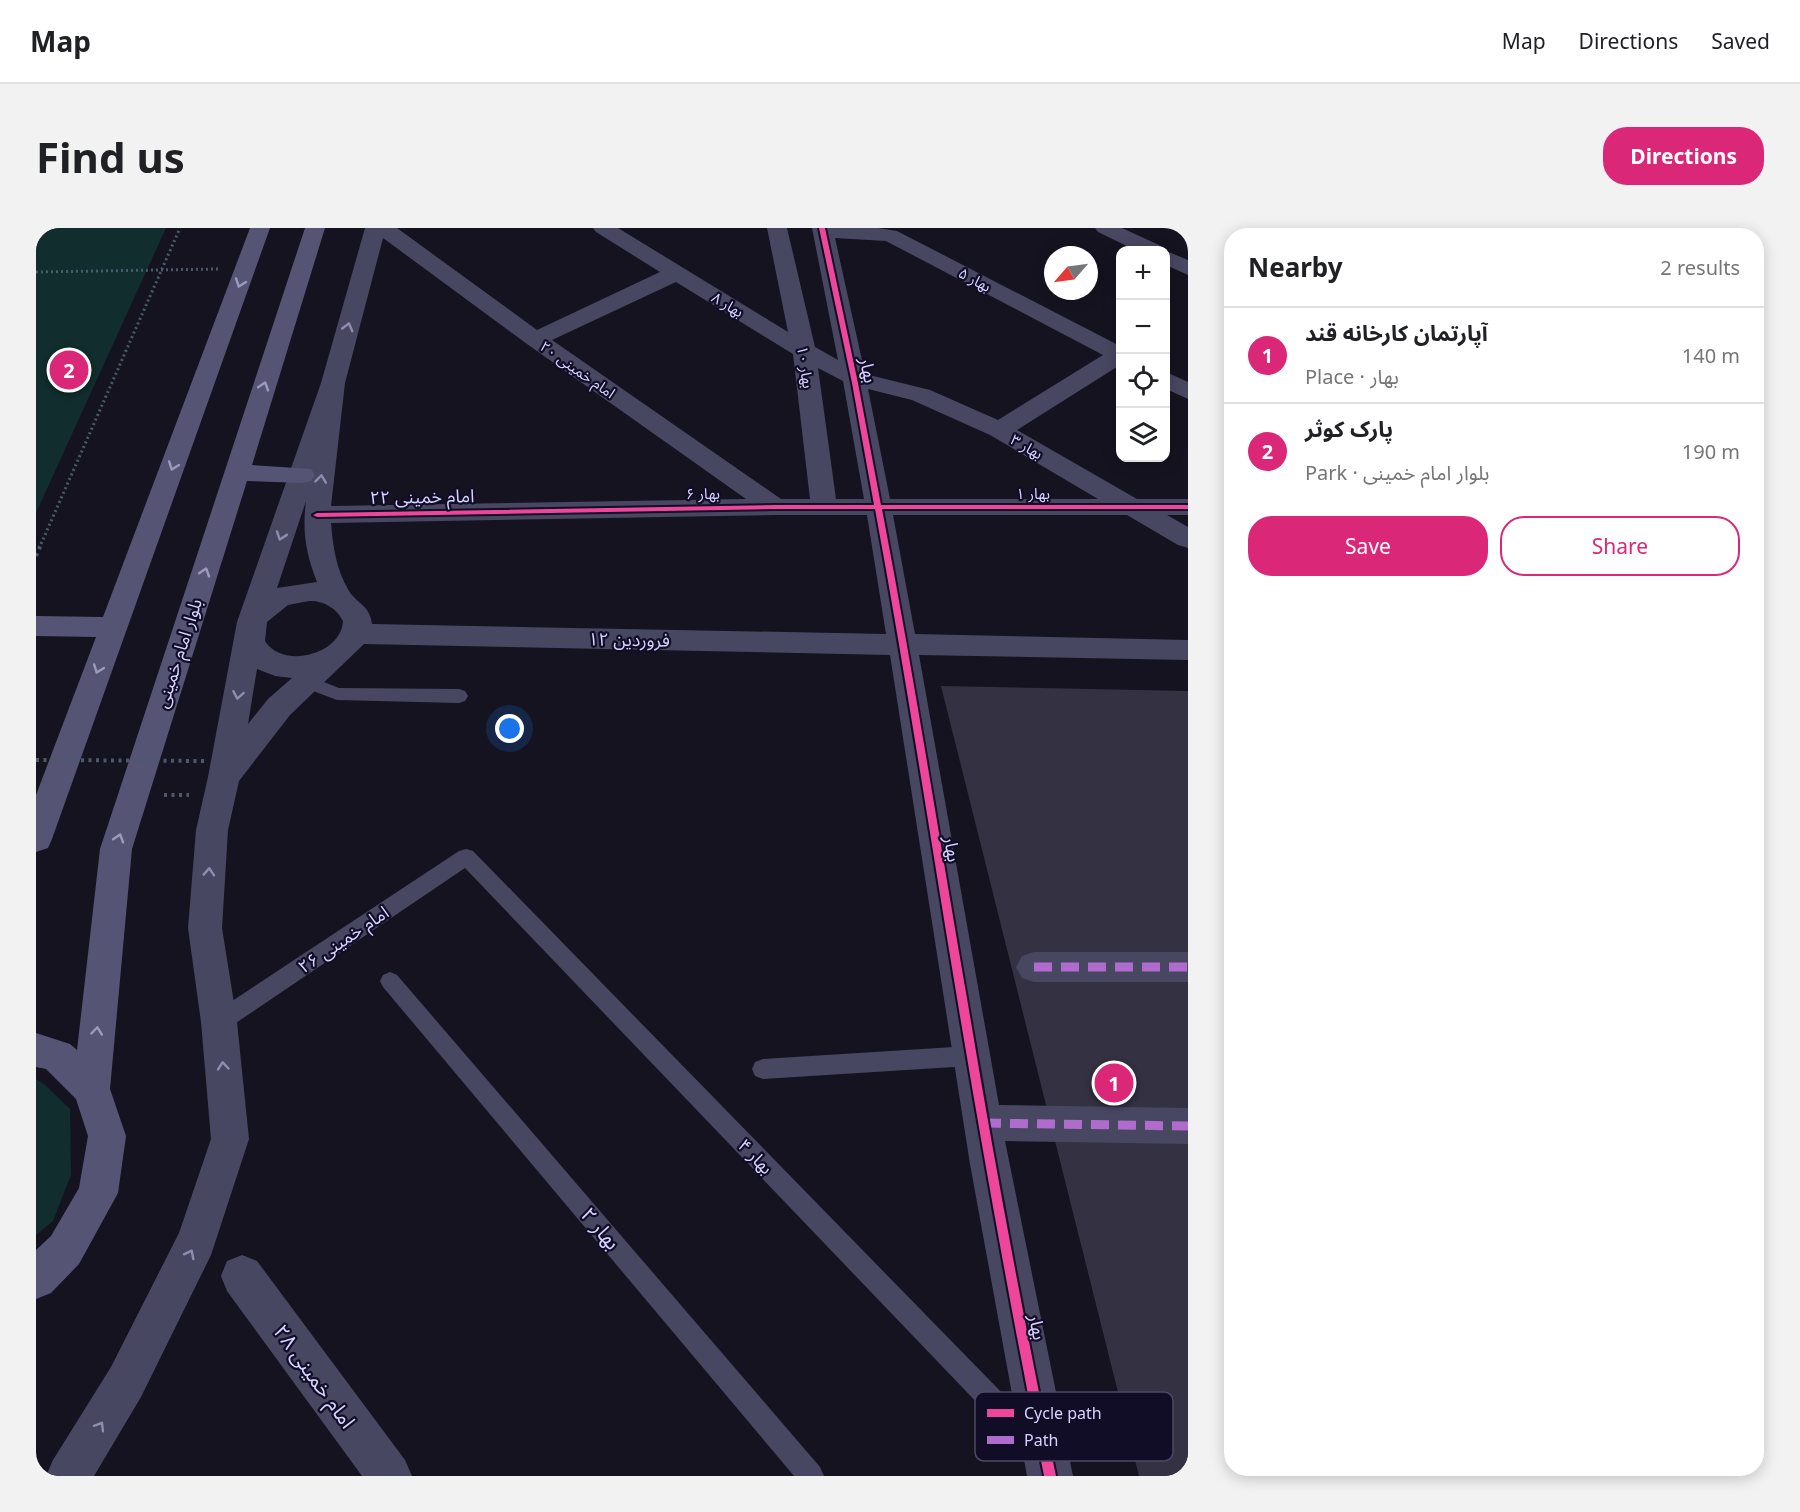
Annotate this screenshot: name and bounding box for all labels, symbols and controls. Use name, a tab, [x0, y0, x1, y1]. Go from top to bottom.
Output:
text: Map	[30, 22, 91, 60]
text: Map	[1502, 27, 1546, 55]
text: Directions	[1579, 27, 1678, 55]
text: Saved	[1711, 27, 1770, 55]
button: Directions	[1603, 127, 1764, 185]
text: Find us	[36, 128, 185, 185]
north arrow	[1044, 246, 1098, 300]
map controls	[1116, 246, 1170, 462]
button: +	[1116, 246, 1170, 300]
text: Nearby	[1248, 249, 1343, 285]
text: 2 results	[1660, 254, 1740, 281]
street label: بهار ۵	[955, 262, 995, 296]
one-way arrow	[235, 277, 247, 288]
street label: بهار ۸	[708, 287, 748, 321]
button: −	[1116, 300, 1170, 354]
text: آپارتمان کارخانه قند	[1305, 317, 1488, 347]
one-way arrow	[341, 322, 353, 333]
street label: امام خمینی ۲۰	[535, 336, 620, 404]
text: 1	[1262, 342, 1273, 369]
text: 140 m	[1682, 342, 1740, 369]
street label: بهار ۱۰	[793, 345, 819, 389]
pin: 2	[50, 348, 88, 392]
street label: بهار	[854, 354, 883, 385]
button: locate	[1116, 354, 1170, 408]
text: Place · بهار	[1305, 363, 1399, 390]
one-way arrow	[257, 381, 269, 392]
button: layers	[1116, 408, 1170, 462]
text: پارک کوثر	[1305, 413, 1393, 443]
street label: بهار ۳	[1007, 429, 1047, 463]
text: 2	[1262, 438, 1273, 465]
text: 190 m	[1682, 438, 1740, 465]
text: Park · بلوار امام خمینی	[1305, 459, 1490, 486]
one-way arrow	[167, 460, 180, 471]
one-way arrow	[314, 474, 327, 483]
street label: امام خمینی ۲۲	[369, 483, 475, 512]
street label: بهار ۶	[686, 483, 720, 503]
street label: بهار ۱	[1016, 483, 1050, 503]
button: Save	[1248, 516, 1488, 576]
button: Share	[1500, 516, 1740, 576]
one-way arrow	[275, 530, 288, 541]
one-way arrow	[197, 567, 210, 578]
street label: بلوار امام خمینی	[149, 595, 210, 712]
street label: ۱۲ فروردین	[588, 626, 670, 652]
one-way arrow	[93, 663, 106, 674]
one-way arrow	[233, 690, 245, 700]
your location	[495, 714, 524, 743]
one-way arrow	[112, 833, 125, 844]
street label: بهار	[939, 833, 967, 864]
one-way arrow	[202, 868, 215, 877]
street label: امام خمینی ۲۶	[293, 900, 395, 981]
one-way arrow	[90, 1027, 103, 1036]
pin: 1	[1094, 1060, 1134, 1106]
one-way arrow	[217, 1061, 230, 1070]
street label: بهار ۴	[733, 1133, 779, 1179]
street label: بهار ۲	[575, 1201, 627, 1255]
one-way arrow	[183, 1249, 195, 1260]
street label: بهار	[1024, 1311, 1052, 1342]
street label: امام خمینی ۲۸	[265, 1318, 362, 1435]
legend	[975, 1392, 1173, 1461]
text: Cycle path	[1024, 1402, 1102, 1424]
one-way arrow	[92, 1422, 104, 1432]
text: Path	[1024, 1429, 1058, 1451]

